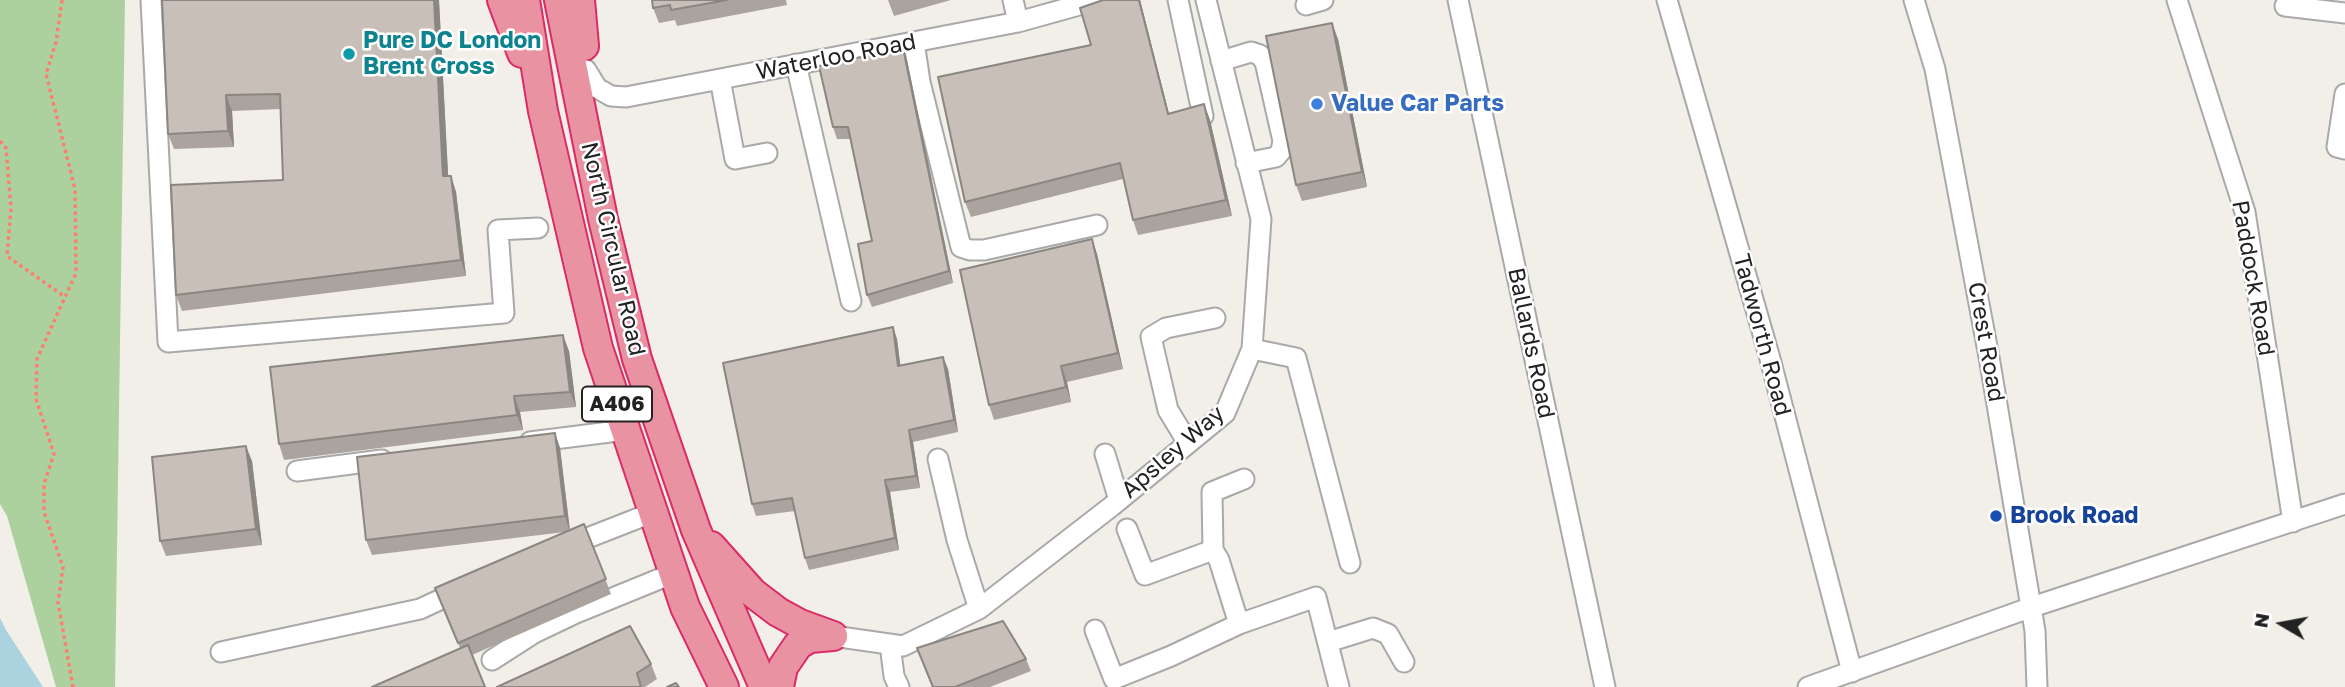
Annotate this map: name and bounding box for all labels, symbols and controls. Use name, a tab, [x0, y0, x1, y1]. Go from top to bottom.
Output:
place label: Pure DC London Brent Cross	[363, 27, 541, 81]
street label: Waterloo Road	[754, 28, 918, 86]
marker: Pure DC London Brent Cross	[341, 46, 357, 62]
place label: Value Car Parts	[1331, 90, 1504, 118]
marker: Value Car Parts	[1309, 96, 1325, 112]
street label: North Circular Road	[575, 140, 651, 358]
street label: Paddock Road	[2226, 198, 2280, 358]
street label: Tadworth Road	[1727, 251, 1797, 419]
street label: Ballards Road	[1502, 265, 1560, 421]
street label: Crest Road	[1962, 280, 2010, 404]
road number: A406	[582, 386, 652, 422]
street label: Apsley Way	[1116, 400, 1230, 504]
place label: Brook Road	[2010, 502, 2138, 530]
marker: Brook Road	[1988, 508, 2004, 524]
north arrow	[2247, 589, 2317, 659]
text: N	[2248, 611, 2273, 629]

